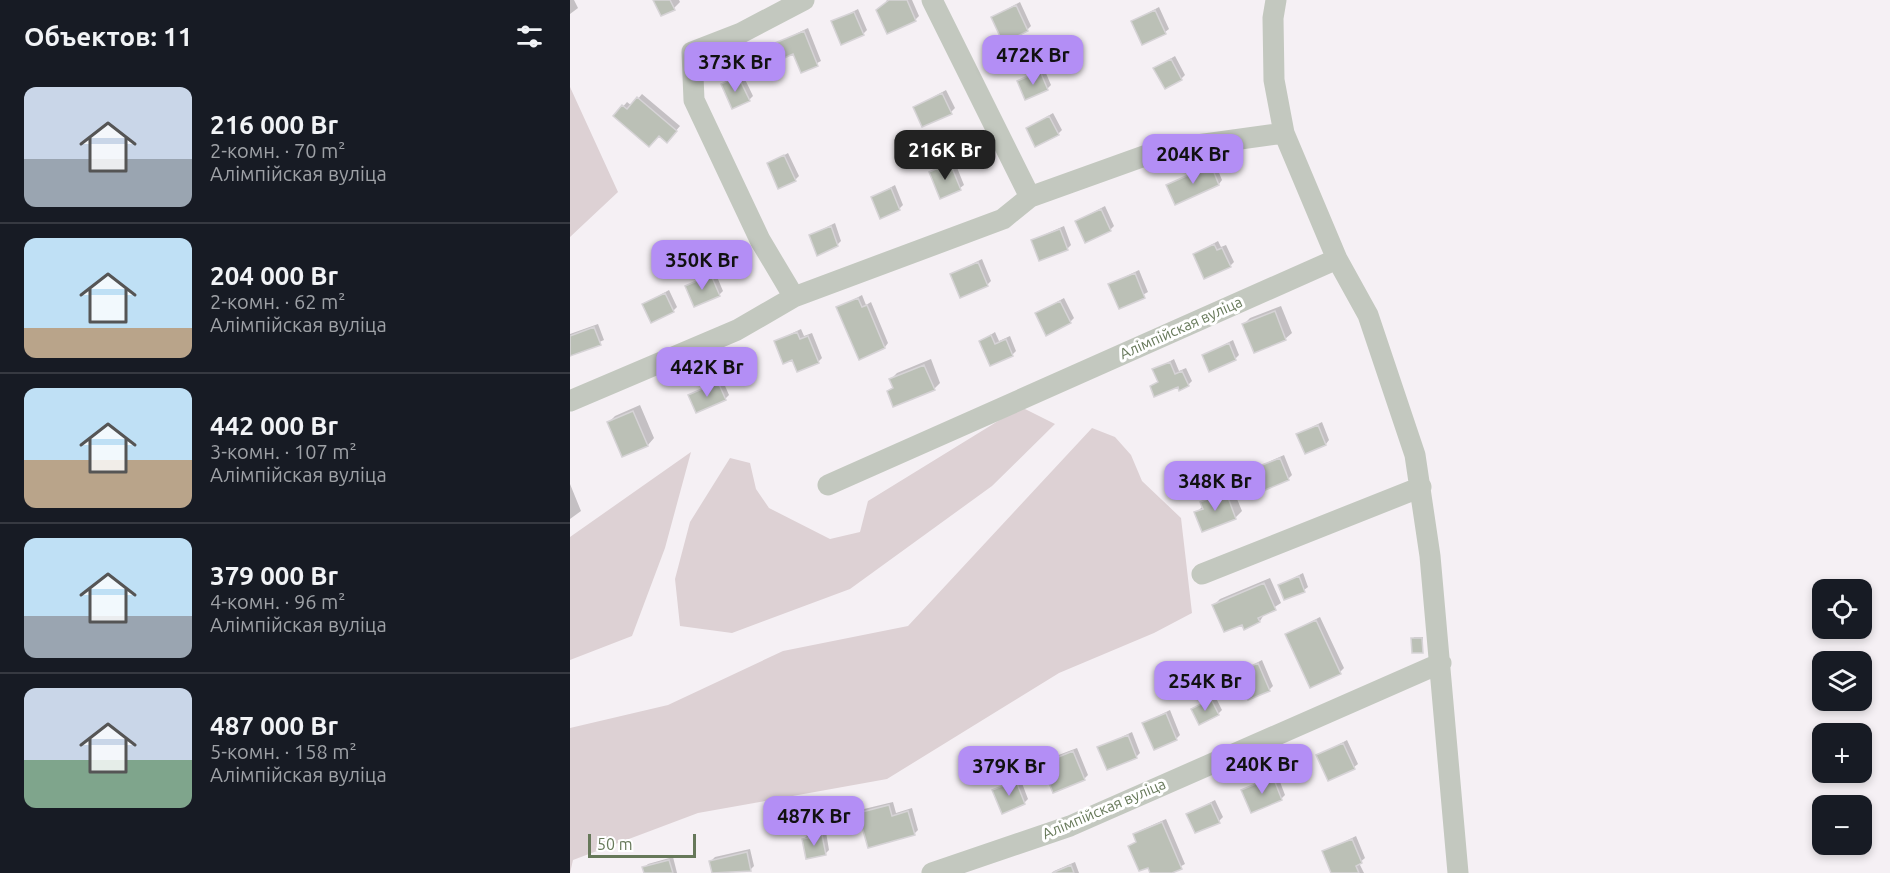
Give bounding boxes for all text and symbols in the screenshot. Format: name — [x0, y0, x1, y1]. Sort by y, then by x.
icon: filters — [513, 20, 546, 53]
text: Объектов: 11 — [24, 22, 192, 51]
pin: 472K Br — [978, 35, 1088, 86]
pin: 373K Br — [680, 42, 790, 93]
text: 472K Br — [996, 43, 1070, 66]
text: 373K Br — [698, 50, 772, 73]
text: 216 000 Br — [210, 110, 338, 139]
icon: home — [72, 111, 144, 183]
pin: 216K Br — [890, 130, 1000, 181]
pin: 204K Br — [1138, 134, 1248, 185]
text: 216K Br — [908, 138, 982, 161]
text: 2-комн. · 70 m² — [210, 139, 345, 162]
text: 204K Br — [1156, 142, 1230, 165]
text: Алімпійская вуліца — [210, 162, 387, 185]
pin: 350K Br — [647, 240, 757, 291]
text: 350K Br — [665, 248, 739, 271]
text: 204 000 Br — [210, 261, 338, 290]
icon: home — [72, 262, 144, 334]
text: 2-комн. · 62 m² — [210, 290, 345, 313]
street label: Алімпійская вуліца — [1117, 293, 1245, 362]
text: Алімпійская вуліца — [210, 313, 387, 336]
pin: 442K Br — [652, 347, 762, 398]
text: 442K Br — [670, 355, 744, 378]
text: 442 000 Br — [210, 411, 338, 440]
icon: home — [72, 412, 144, 484]
text: 3-комн. · 107 m² — [210, 440, 357, 463]
pin: 348K Br — [1160, 461, 1270, 512]
text: Алімпійская вуліца — [210, 463, 387, 486]
text: 348K Br — [1178, 469, 1252, 492]
text: 379 000 Br — [210, 561, 338, 590]
icon: home — [72, 562, 144, 634]
map controls — [1812, 579, 1872, 855]
button: locate — [1812, 579, 1872, 639]
text: 4-комн. · 96 m² — [210, 590, 345, 613]
text: Алімпійская вуліца — [210, 613, 387, 636]
button: layers — [1812, 651, 1872, 711]
pin: 254K Br — [1150, 661, 1260, 712]
text: 254K Br — [1168, 669, 1242, 692]
text: 487 000 Br — [210, 711, 338, 740]
icon: home — [72, 712, 144, 784]
button: + — [1812, 723, 1872, 783]
text: 5-комн. · 158 m² — [210, 740, 357, 763]
pin: 240K Br — [1207, 744, 1317, 795]
pin: 379K Br — [954, 746, 1064, 797]
text: 240K Br — [1225, 752, 1299, 775]
text: 379K Br — [972, 754, 1046, 777]
text: Алімпійская вуліца — [210, 763, 387, 786]
street label: Алімпійская вуліца — [1039, 775, 1168, 842]
button: − — [1812, 795, 1872, 855]
pin: 487K Br — [759, 796, 869, 847]
text: 487K Br — [777, 804, 851, 827]
scale bar — [588, 831, 696, 858]
text: 50 m — [597, 835, 633, 853]

